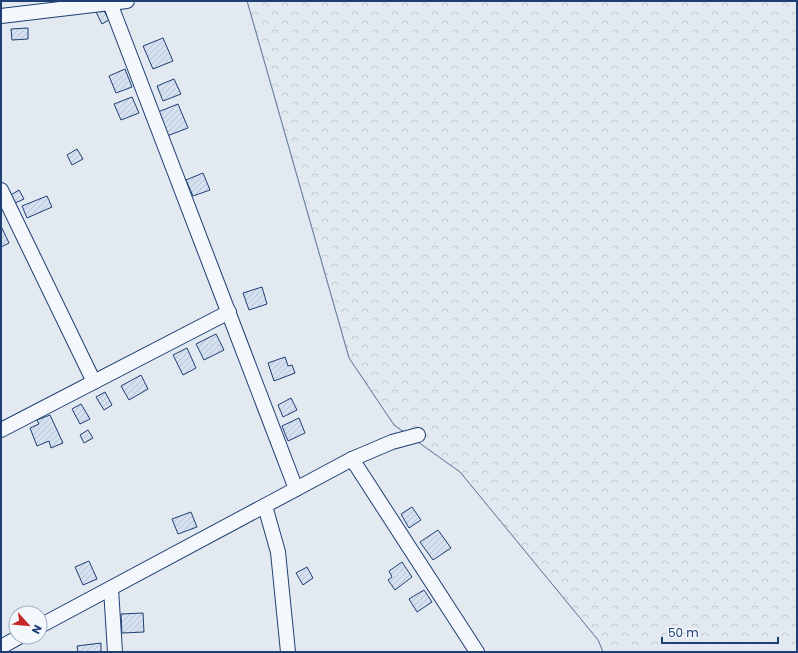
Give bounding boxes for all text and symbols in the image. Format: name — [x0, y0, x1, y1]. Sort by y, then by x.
north arrow — [8, 605, 48, 645]
scale bar — [662, 619, 778, 645]
text: N — [28, 622, 46, 637]
text: 50 m — [668, 624, 699, 641]

